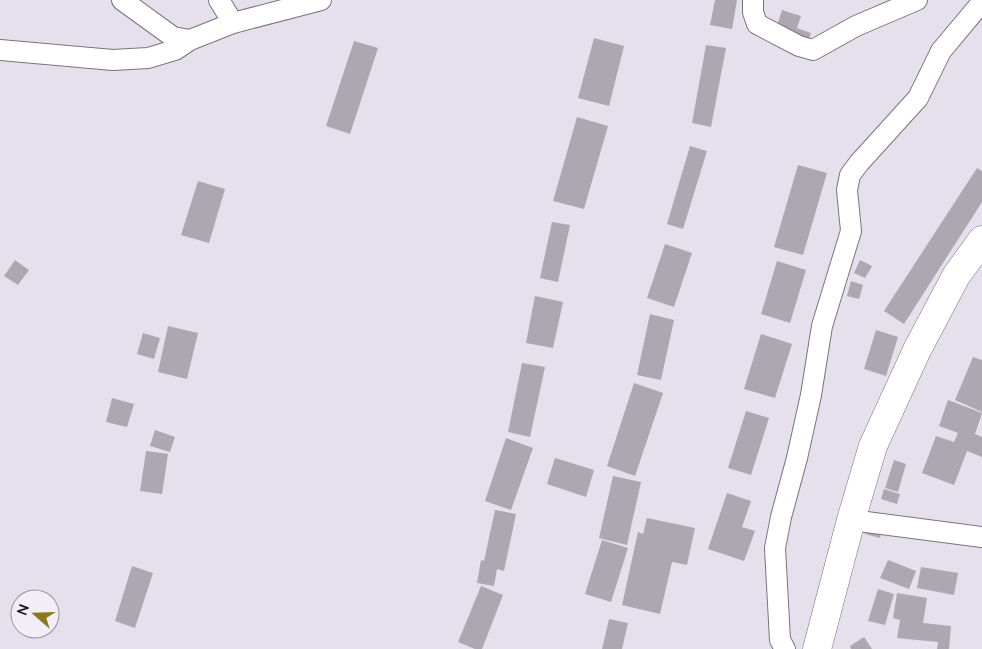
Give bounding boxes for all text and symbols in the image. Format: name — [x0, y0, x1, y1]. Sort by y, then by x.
north arrow — [10, 589, 60, 639]
text: N — [13, 602, 34, 618]

